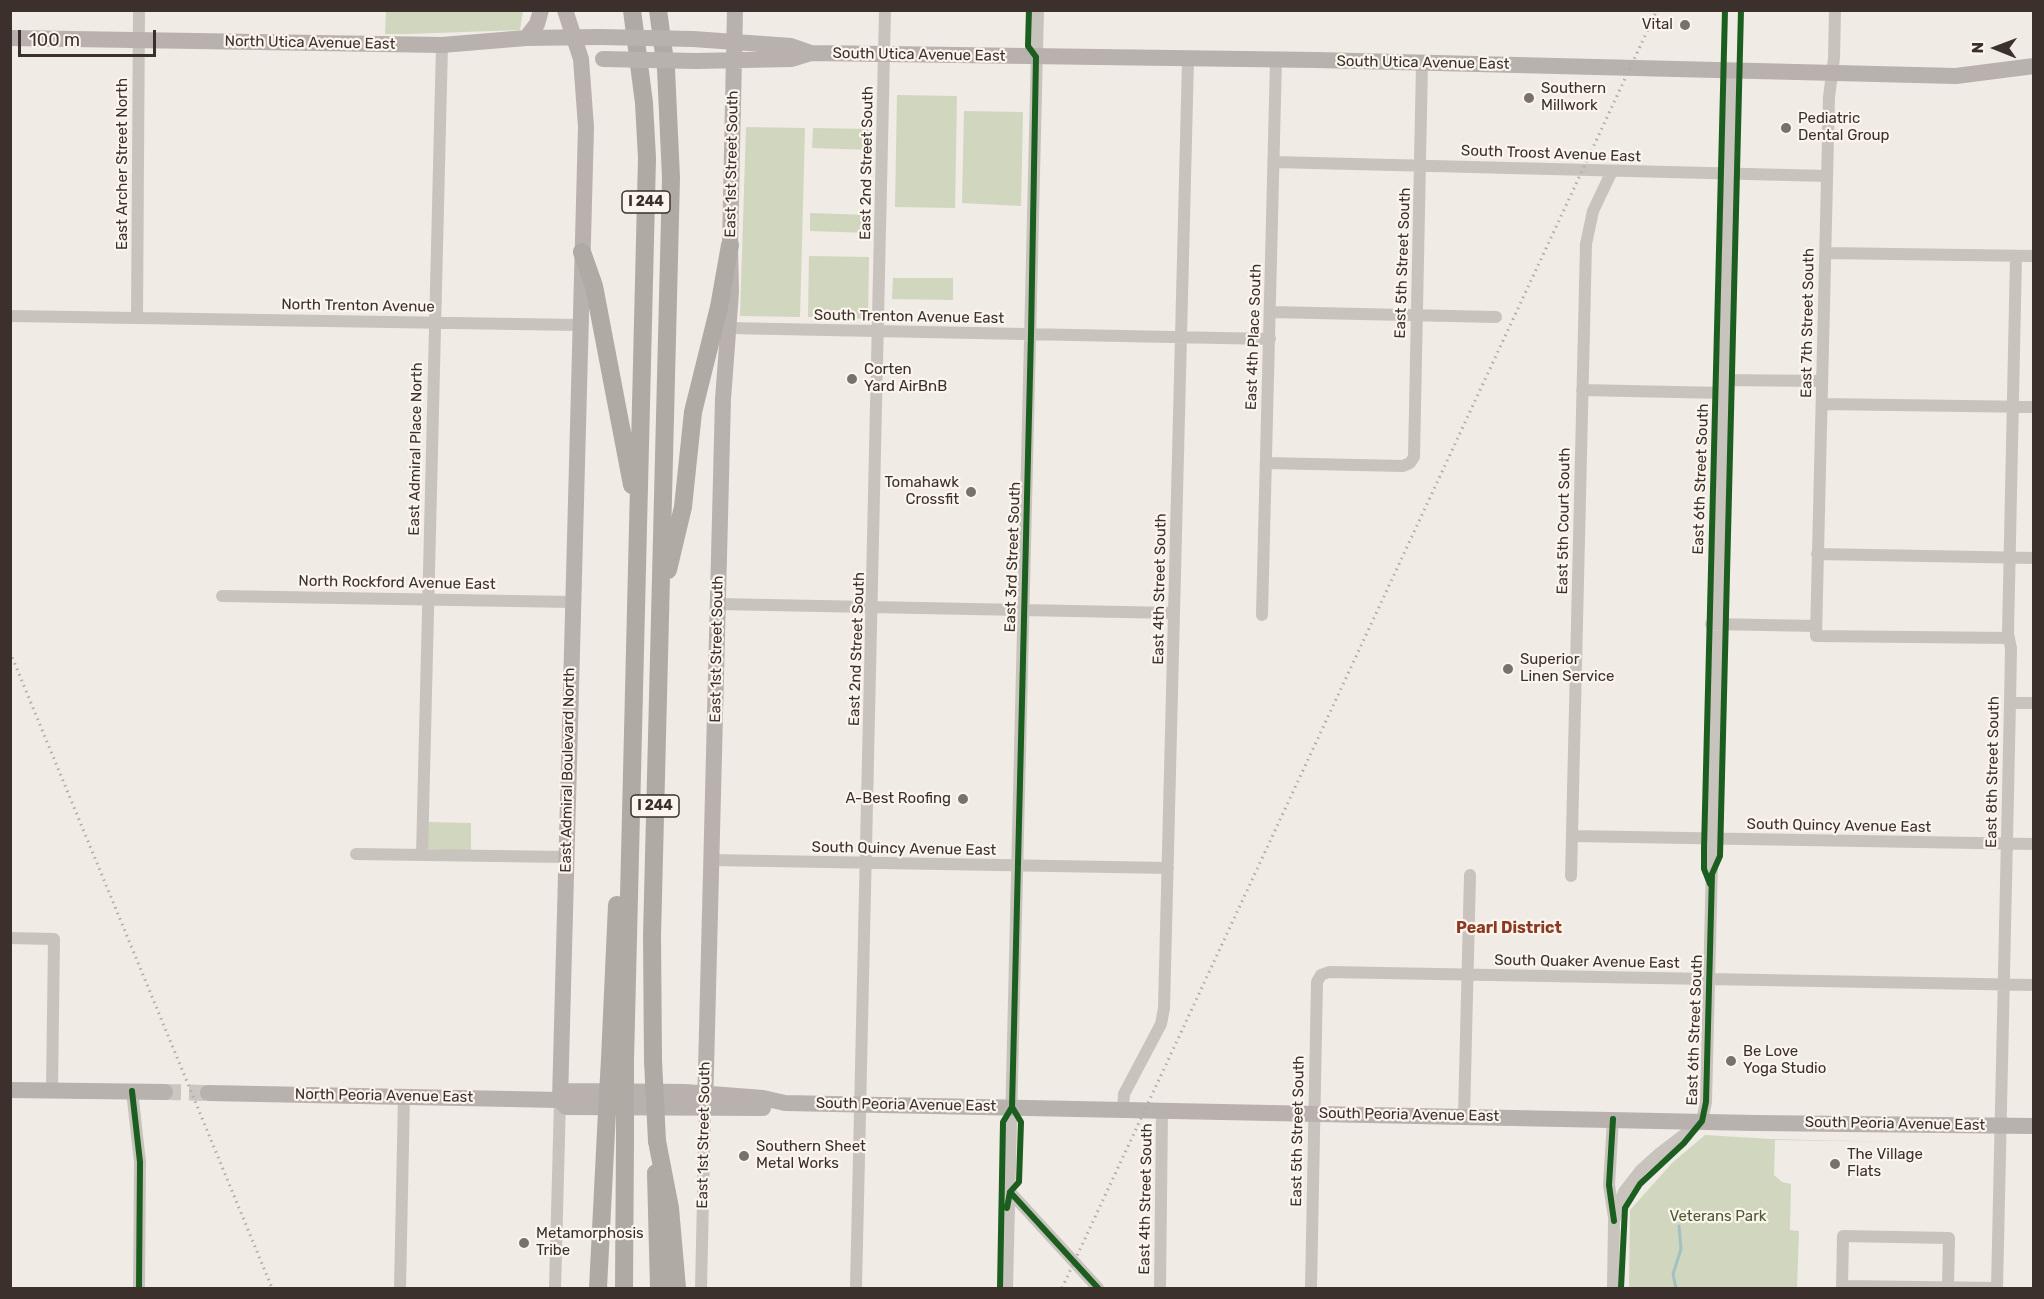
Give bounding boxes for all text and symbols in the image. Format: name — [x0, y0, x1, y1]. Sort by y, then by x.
place label: Vital — [1642, 16, 1673, 34]
scale bar — [21, 18, 159, 56]
marker: Vital — [1678, 18, 1692, 32]
north arrow — [1966, 18, 2026, 78]
text: 100 m — [29, 29, 80, 51]
street label: North Utica Avenue East — [224, 33, 396, 53]
text: N — [1968, 42, 1987, 54]
street label: South Utica Avenue East — [832, 44, 1006, 66]
street label: South Utica Avenue East — [1336, 52, 1510, 74]
street label: East Archer Street North — [114, 78, 132, 250]
place label: Southern Millwork — [1541, 80, 1606, 115]
street label: East 2nd Street South — [857, 86, 877, 240]
street label: East 1st Street South — [722, 90, 742, 238]
marker: Southern Millwork — [1522, 91, 1536, 105]
place label: Pediatric Dental Group — [1798, 110, 1890, 145]
marker: Pediatric Dental Group — [1779, 121, 1793, 135]
street label: South Troost Avenue East — [1461, 142, 1641, 166]
street label: East 5th Street South — [1391, 187, 1415, 339]
road number: I 244 — [622, 191, 670, 213]
street label: East 7th Street South — [1798, 248, 1818, 398]
street label: East 4th Place South — [1242, 264, 1266, 410]
street label: North Trenton Avenue — [281, 296, 435, 316]
street label: South Trenton Avenue East — [814, 306, 1004, 328]
place label: Corten Yard AirBnB — [864, 361, 947, 396]
street label: East Admiral Place North — [405, 362, 427, 536]
marker: Corten Yard AirBnB — [845, 372, 859, 386]
street label: East 6th Street South — [1689, 403, 1713, 555]
street label: East 5th Court South — [1554, 447, 1574, 595]
place label: Tomahawk Crossfit — [884, 474, 959, 509]
street label: East 3rd Street South — [1001, 481, 1025, 633]
marker: Tomahawk Crossfit — [964, 485, 978, 499]
street label: East 4th Street South — [1150, 513, 1170, 665]
street label: North Rockford Avenue East — [298, 572, 496, 594]
street label: East 2nd Street South — [845, 572, 869, 726]
street label: East 1st Street South — [707, 575, 727, 723]
place label: Superior Linen Service — [1520, 651, 1614, 686]
marker: Superior Linen Service — [1501, 662, 1515, 676]
street label: East Admiral Boulevard North — [557, 667, 579, 873]
street label: East 8th Street South — [1983, 696, 2003, 848]
place label: A-Best Roofing — [845, 790, 951, 808]
marker: A-Best Roofing — [956, 792, 970, 806]
road number: I 244 — [631, 795, 679, 817]
street label: South Quincy Avenue East — [1747, 815, 1931, 837]
street label: South Quincy Avenue East — [812, 838, 996, 860]
district label: Pearl District — [1456, 918, 1562, 938]
street label: South Quaker Avenue East — [1494, 951, 1680, 973]
street label: East 6th Street South — [1683, 954, 1707, 1106]
place label: Be Love Yoga Studio — [1743, 1043, 1826, 1078]
marker: Be Love Yoga Studio — [1724, 1054, 1738, 1068]
street label: East 5th Street South — [1288, 1055, 1308, 1207]
street label: East 1st Street South — [694, 1061, 714, 1209]
street label: North Peoria Avenue East — [295, 1085, 473, 1107]
street label: South Peoria Avenue East — [816, 1094, 996, 1116]
street label: South Peoria Avenue East — [1319, 1104, 1499, 1126]
street label: South Peoria Avenue East — [1805, 1113, 1985, 1135]
street label: East 4th Street South — [1136, 1123, 1156, 1275]
place label: Southern Sheet Metal Works — [756, 1138, 866, 1173]
place label: The Village Flats — [1847, 1146, 1923, 1181]
marker: Southern Sheet Metal Works — [737, 1149, 751, 1163]
marker: The Village Flats — [1828, 1157, 1842, 1171]
park label: Veterans Park — [1669, 1208, 1767, 1226]
place label: Metamorphosis Tribe — [536, 1225, 644, 1260]
marker: Metamorphosis Tribe — [517, 1236, 531, 1250]

